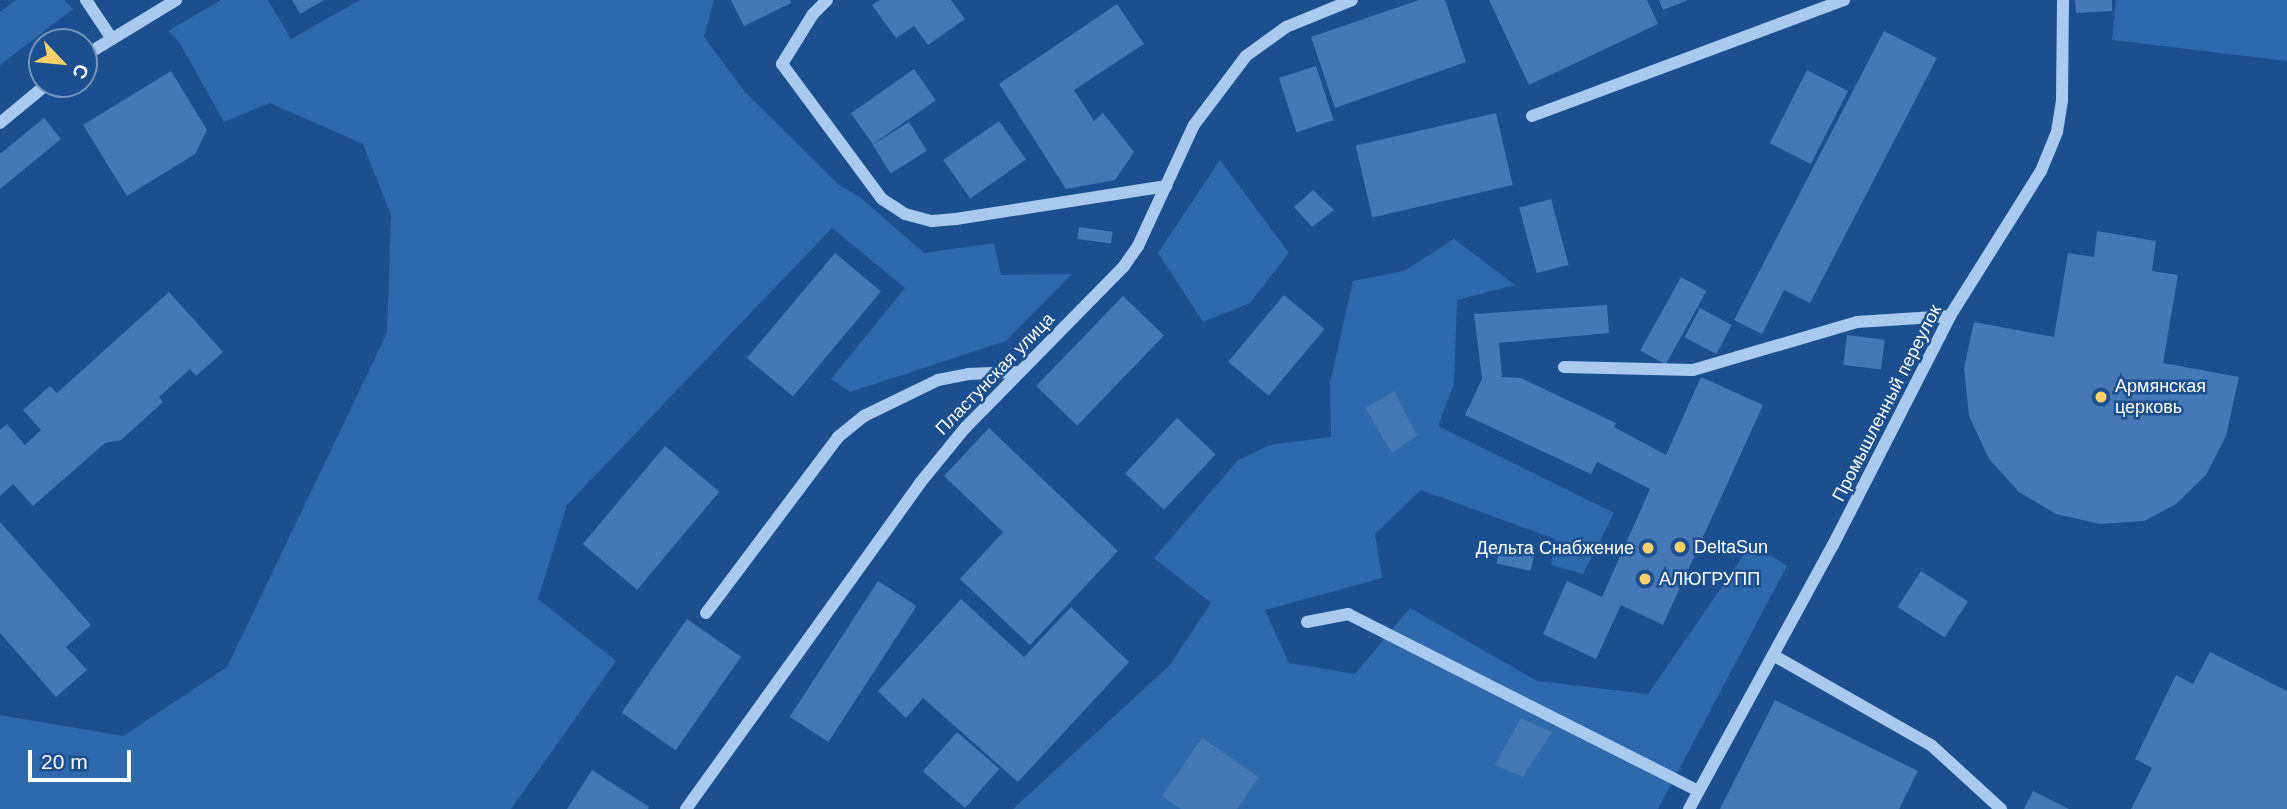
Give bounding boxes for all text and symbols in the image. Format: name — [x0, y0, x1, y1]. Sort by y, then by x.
north arrow — [28, 28, 98, 98]
text: С — [68, 61, 93, 82]
street label: Промышленный переулок — [1828, 301, 1946, 505]
street label: Пластунская улица — [931, 308, 1059, 440]
place label: Армянская церковь — [2115, 376, 2206, 418]
marker: Армянская церковь — [2093, 389, 2109, 405]
place label: DeltaSun — [1694, 536, 1768, 558]
place label: Дельта Снабжение — [1476, 537, 1634, 559]
marker: DeltaSun — [1672, 539, 1688, 555]
marker: Дельта Снабжение — [1640, 540, 1656, 556]
place label: АЛЮГРУПП — [1659, 568, 1760, 590]
marker: АЛЮГРУПП — [1637, 571, 1653, 587]
scale bar — [32, 736, 135, 780]
text: 20 m — [41, 750, 88, 773]

